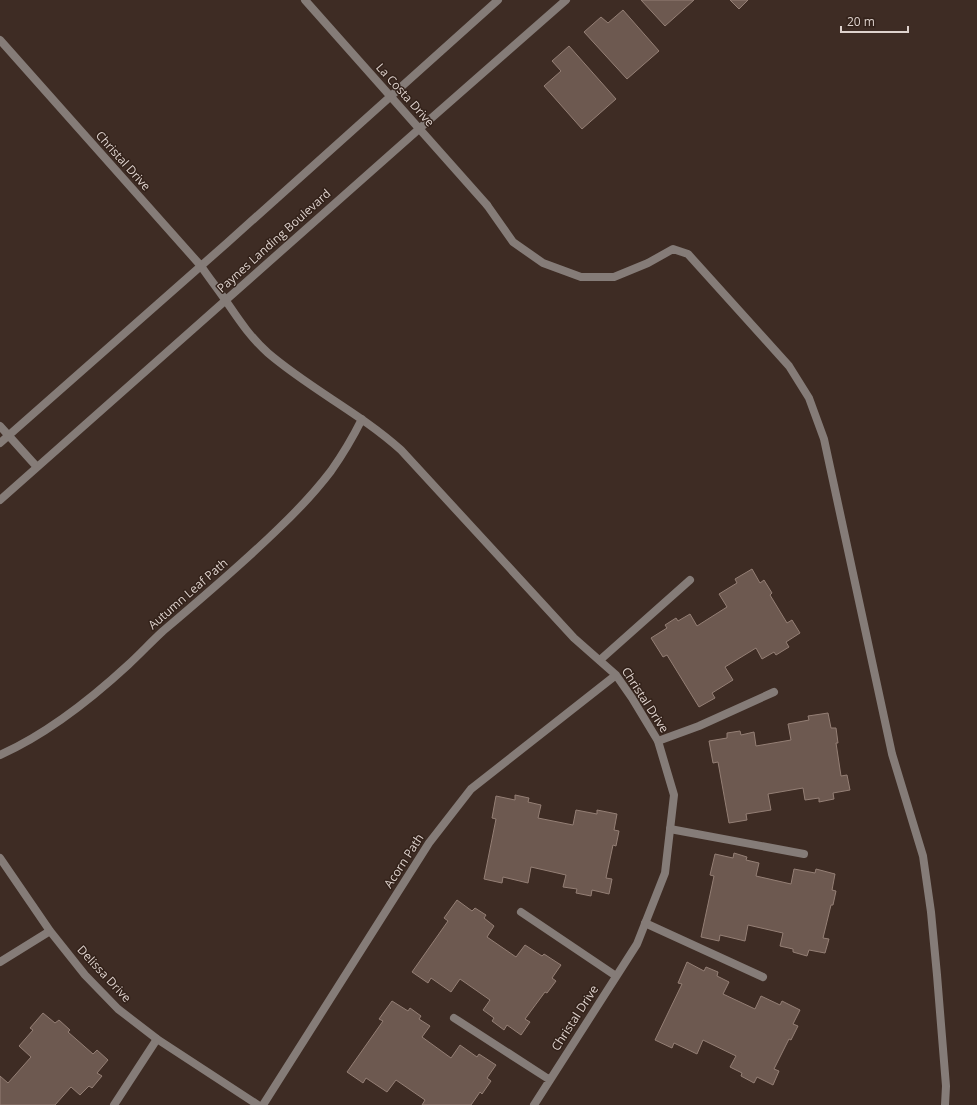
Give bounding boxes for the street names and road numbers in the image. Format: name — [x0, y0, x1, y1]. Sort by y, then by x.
street label: La Costa Drive — [372, 59, 439, 130]
street label: Christal Drive — [92, 127, 155, 194]
street label: Paynes Landing Boulevard — [213, 185, 334, 296]
street label: Autumn Leaf Path — [144, 554, 231, 633]
street label: Christal Drive — [618, 664, 673, 736]
street label: Acorn Path — [380, 830, 427, 891]
street label: Delissa Drive — [74, 941, 135, 1006]
street label: Christal Drive — [547, 981, 602, 1054]

